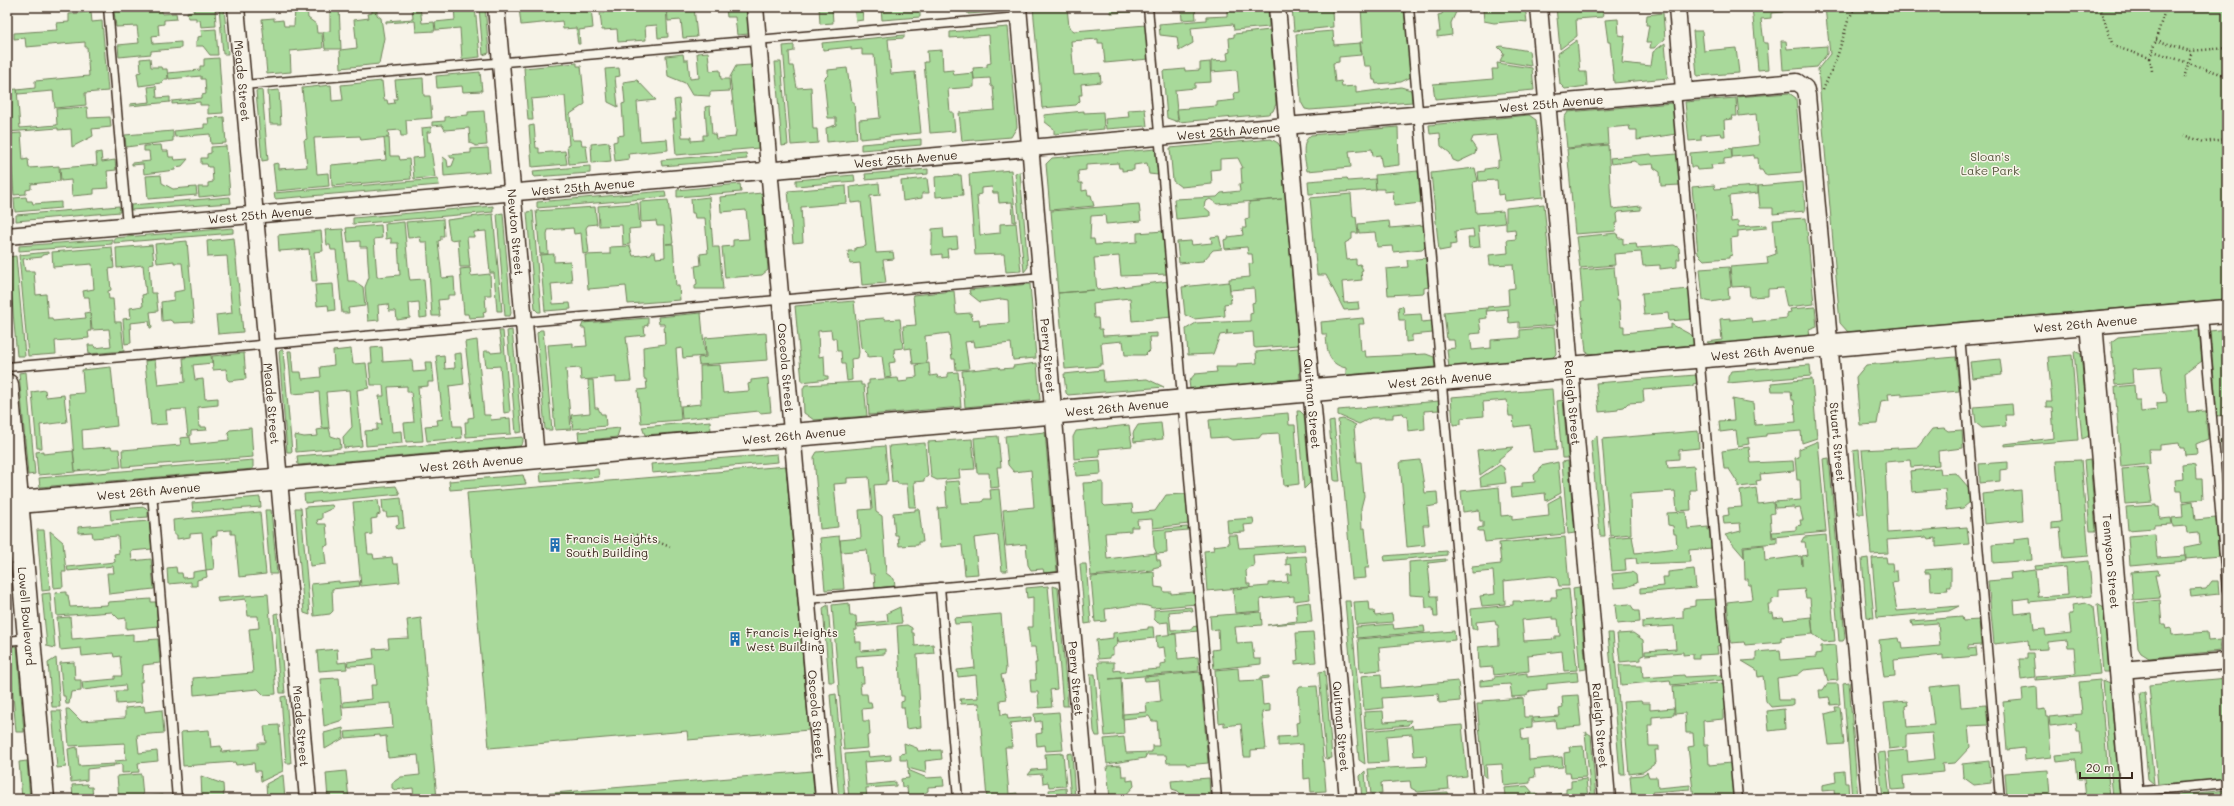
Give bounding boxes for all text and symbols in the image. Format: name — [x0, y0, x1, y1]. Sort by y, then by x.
street label: Meade Street — [231, 39, 254, 122]
street label: West 25th Avenue — [1499, 91, 1604, 116]
street label: West 25th Avenue — [1176, 118, 1281, 143]
street label: West 25th Avenue — [853, 146, 958, 171]
park label: Sloan's Lake Park — [1961, 148, 2019, 178]
street label: West 25th Avenue — [530, 174, 635, 199]
street label: Newton Street — [504, 188, 528, 276]
street label: West 25th Avenue — [208, 202, 313, 227]
street label: West 26th Avenue — [2033, 311, 2138, 336]
street label: Perry Street — [1037, 318, 1060, 394]
street label: Osceola Street — [775, 322, 798, 413]
street label: West 26th Avenue — [1710, 339, 1815, 364]
street label: Quitman Street — [1301, 358, 1325, 449]
street label: Raleigh Street — [1561, 359, 1585, 446]
street label: Meade Street — [260, 362, 284, 445]
street label: West 26th Avenue — [1387, 367, 1492, 392]
street label: West 26th Avenue — [1064, 395, 1170, 419]
street label: Stuart Street — [1827, 401, 1850, 482]
street label: West 26th Avenue — [741, 422, 847, 447]
street label: West 26th Avenue — [419, 450, 524, 475]
street label: West 26th Avenue — [96, 478, 201, 503]
street label: Tennyson Street — [2099, 513, 2124, 609]
place label: Francis Heights South Building — [566, 530, 658, 560]
building icon: Francis Heights South Building — [547, 537, 563, 553]
street label: Lowell Boulevard — [15, 566, 39, 667]
place label: Francis Heights West Building — [746, 624, 838, 654]
building icon: Francis Heights West Building — [727, 631, 743, 647]
street label: Perry Street — [1065, 640, 1088, 717]
street label: Osceola Street — [805, 669, 828, 760]
street label: Quitman Street — [1329, 680, 1353, 772]
street label: Raleigh Street — [1589, 682, 1612, 768]
street label: Meade Street — [290, 685, 313, 767]
scale bar — [2080, 754, 2132, 780]
text: 20 m — [2086, 759, 2114, 775]

